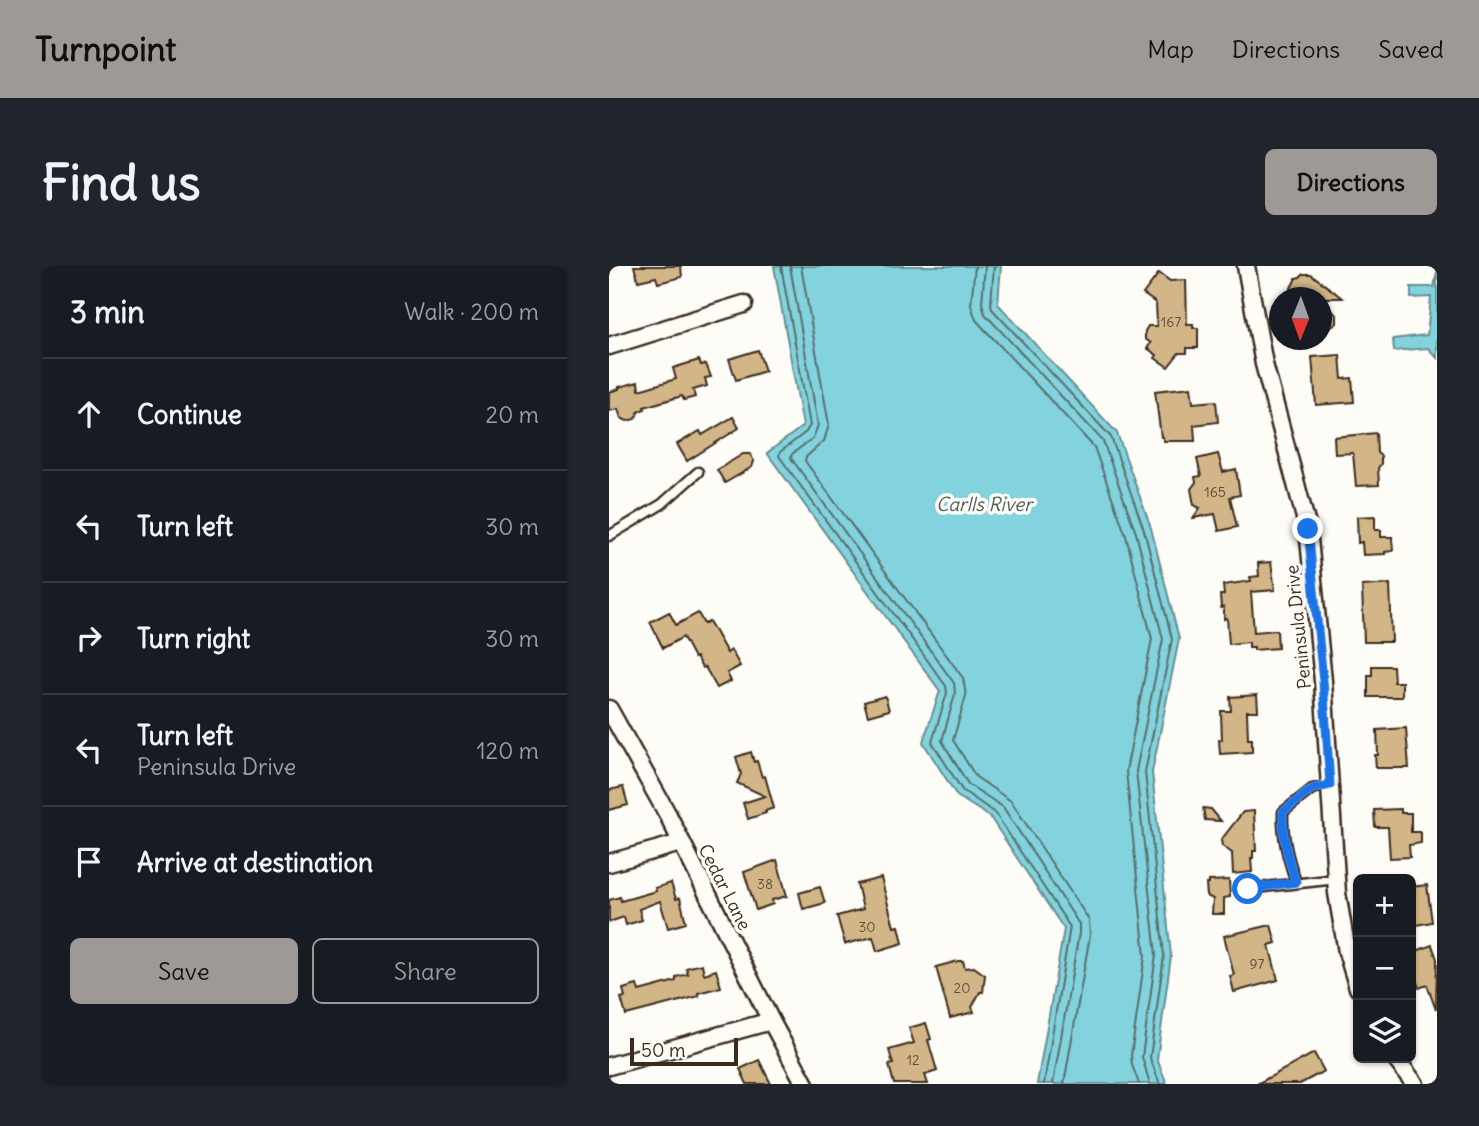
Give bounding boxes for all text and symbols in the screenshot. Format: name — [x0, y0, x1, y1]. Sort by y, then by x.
text: Turnpoint — [35, 28, 176, 70]
text: Map — [1147, 34, 1194, 64]
text: Directions — [1232, 34, 1340, 64]
text: Saved — [1378, 34, 1444, 64]
button: Directions — [1265, 149, 1437, 215]
text: Find us — [42, 152, 200, 213]
north arrow — [1269, 287, 1332, 350]
text: 3 min — [70, 293, 145, 331]
text: Walk · 200 m — [404, 297, 539, 326]
house number: 167 — [1161, 313, 1181, 331]
icon: ahead — [70, 395, 108, 433]
text: Continue — [137, 398, 242, 431]
text: 20 m — [486, 400, 539, 429]
house number: 165 — [1204, 483, 1226, 501]
water label: Carlls River — [936, 492, 1034, 516]
icon: left — [70, 507, 108, 545]
text: Turn left — [137, 510, 233, 543]
text: 30 m — [485, 512, 539, 541]
route end — [1292, 513, 1323, 544]
street label: Peninsula Drive — [1280, 564, 1316, 690]
icon: right — [70, 619, 108, 657]
text: Turn right — [137, 622, 250, 655]
text: 30 m — [485, 624, 539, 653]
text: Turn left — [137, 719, 233, 752]
icon: left — [70, 731, 108, 769]
text: 120 m — [476, 736, 539, 765]
text: Peninsula Drive — [137, 752, 296, 781]
street label: Cedar Lane — [693, 840, 757, 934]
icon: arrive — [70, 843, 108, 881]
text: Arrive at destination — [137, 846, 373, 879]
route start — [1232, 873, 1263, 904]
map controls — [1353, 874, 1416, 1063]
button: + — [1353, 874, 1416, 937]
house number: 38 — [757, 875, 773, 893]
house number: 30 — [858, 918, 876, 936]
button: − — [1353, 937, 1416, 1000]
button: Save — [70, 938, 298, 1004]
button: Share — [312, 938, 539, 1004]
house number: 97 — [1250, 955, 1265, 973]
house number: 20 — [954, 979, 970, 997]
button: layers — [1353, 1000, 1416, 1063]
scale bar — [630, 1035, 739, 1067]
text: 50 m — [641, 1038, 686, 1062]
house number: 12 — [906, 1051, 920, 1069]

